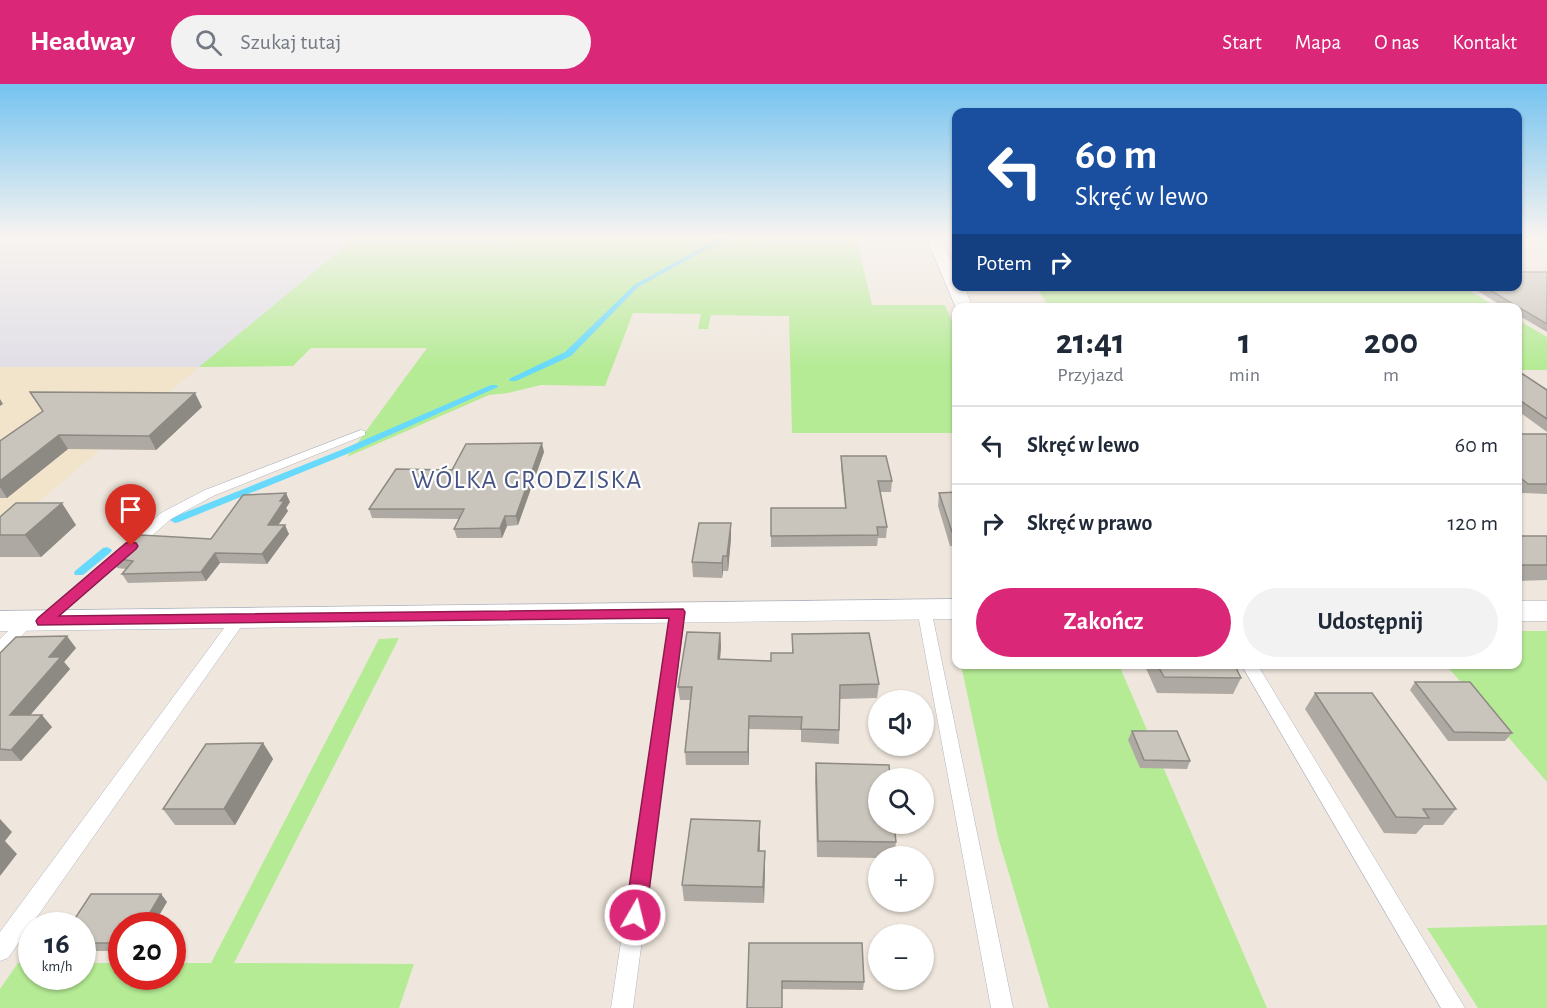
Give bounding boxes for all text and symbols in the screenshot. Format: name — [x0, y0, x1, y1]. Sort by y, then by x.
search box — [171, 15, 591, 69]
icon: search — [192, 26, 225, 59]
text: Headway — [30, 28, 135, 56]
text: Szukaj tutaj — [240, 31, 341, 53]
text: Start — [1222, 32, 1262, 53]
text: Mapa — [1295, 32, 1341, 53]
text: O nas — [1374, 32, 1419, 53]
text: Kontakt — [1452, 32, 1517, 53]
icon: left — [976, 132, 1054, 210]
text: 60 m — [1075, 134, 1157, 176]
text: Skręć w lewo — [1075, 183, 1209, 210]
icon: right — [1044, 246, 1077, 279]
text: Potem — [976, 252, 1032, 274]
text: 21:41 — [1056, 324, 1125, 360]
text: 1 — [1238, 324, 1251, 360]
text: 200 — [1364, 324, 1418, 360]
text: Przyjazd — [1057, 365, 1124, 385]
text: min — [1229, 365, 1260, 385]
text: m — [1383, 365, 1399, 385]
icon: left — [976, 429, 1009, 462]
text: Skręć w lewo — [1027, 434, 1139, 456]
text: 60 m — [1455, 434, 1498, 456]
district label: WÓLKA GRODZISKA — [411, 465, 643, 493]
pin — [105, 484, 156, 546]
icon: arrive — [114, 493, 147, 526]
icon: right — [976, 507, 1009, 540]
text: Skręć w prawo — [1027, 512, 1152, 534]
text: 120 m — [1448, 512, 1498, 534]
button: Zakończ — [976, 588, 1231, 657]
button: Udostępnij — [1243, 588, 1498, 657]
map controls — [868, 690, 934, 990]
button: sound — [868, 690, 934, 756]
button: search — [868, 768, 934, 834]
button: + — [868, 846, 934, 912]
position arrow — [603, 883, 667, 947]
speed limit sign: 20 — [108, 912, 186, 990]
button: − — [868, 924, 934, 990]
text: 16 — [44, 929, 70, 959]
text: km/h — [42, 959, 72, 974]

